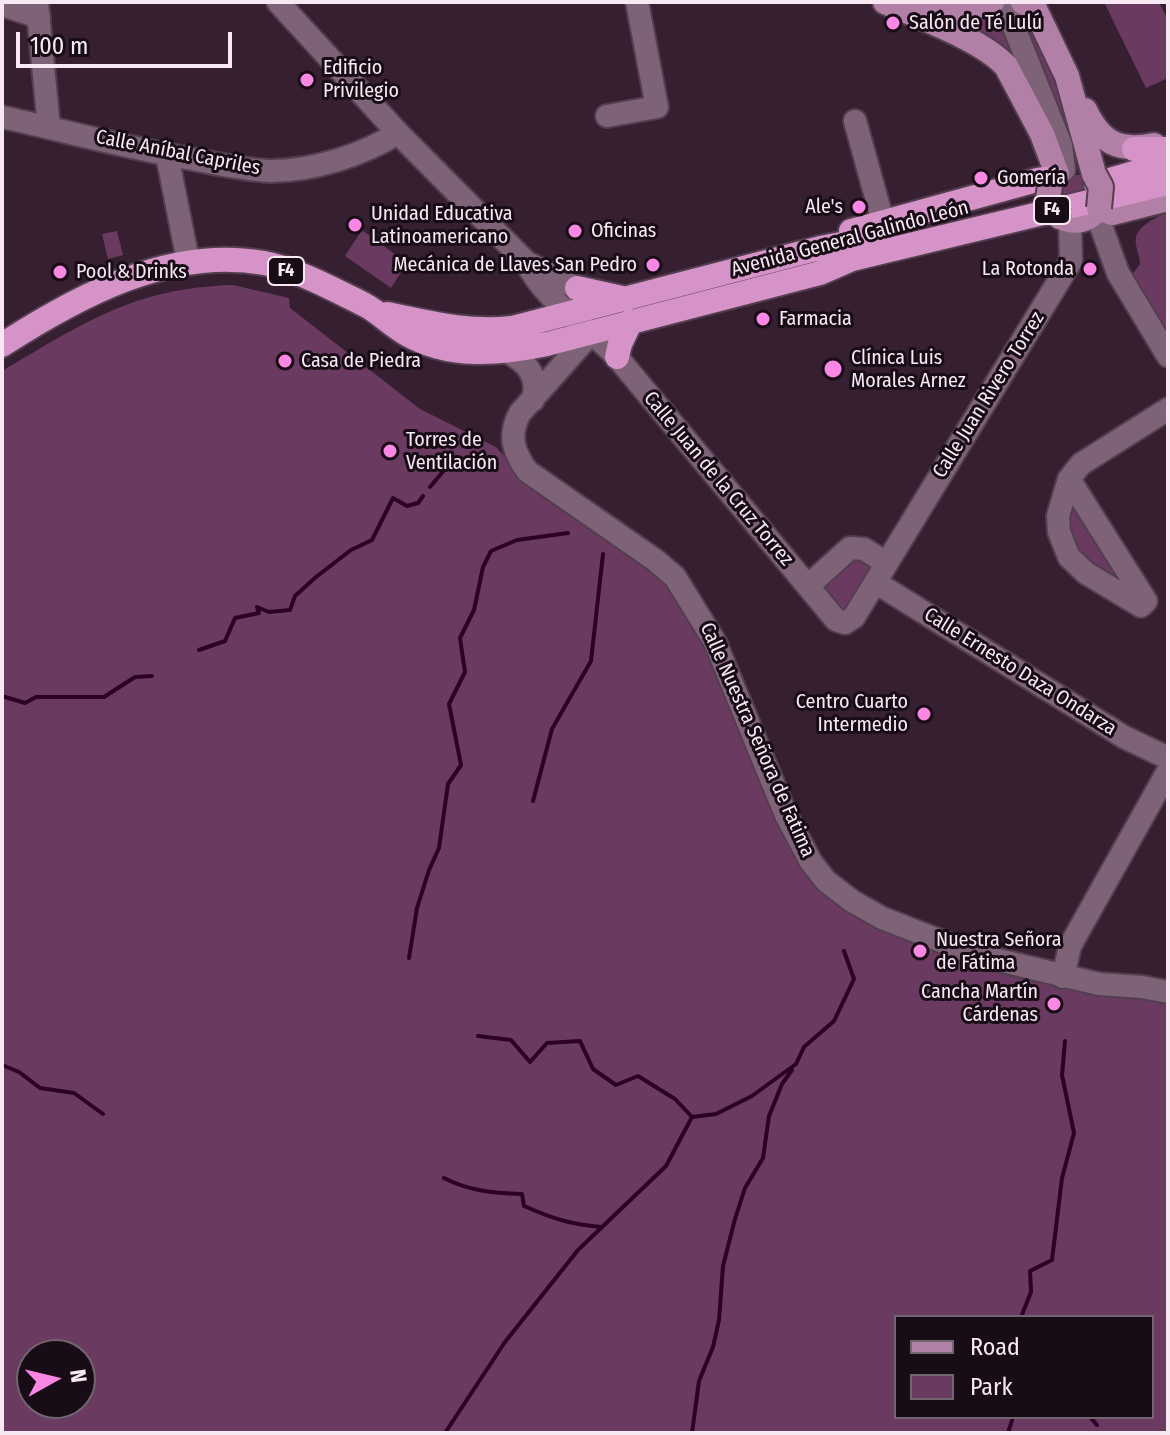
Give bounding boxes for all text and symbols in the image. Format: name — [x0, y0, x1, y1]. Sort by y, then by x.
place label: Salón de Té Lulú — [909, 11, 1042, 35]
marker: Salón de Té Lulú — [884, 14, 902, 32]
scale bar — [20, 16, 236, 66]
text: 100 m — [30, 32, 88, 60]
place label: Edificio Privilegio — [323, 56, 399, 103]
marker: Edificio Privilegio — [298, 71, 316, 89]
street label: Calle Aníbal Capriles — [94, 125, 262, 181]
place label: Gomería — [997, 166, 1066, 190]
marker: Gomería — [972, 169, 990, 187]
place label: Ale's — [805, 195, 843, 219]
street label: Avenida General Galindo León — [729, 196, 971, 282]
road number: F4 — [1034, 196, 1070, 224]
marker: Ale's — [850, 198, 868, 216]
place label: Unidad Educativa Latinoamericano — [371, 202, 513, 249]
marker: Unidad Educativa Latinoamericano — [346, 216, 364, 234]
place label: Oficinas — [591, 219, 656, 243]
marker: Oficinas — [566, 222, 584, 240]
place label: Mecánica de Llaves San Pedro — [393, 253, 637, 277]
marker: Mecánica de Llaves San Pedro — [644, 256, 662, 274]
road number: F4 — [268, 257, 304, 285]
place label: La Rotonda — [982, 257, 1074, 281]
place label: Pool & Drinks — [76, 260, 187, 284]
marker: La Rotonda — [1081, 260, 1099, 278]
marker: Pool & Drinks — [51, 263, 69, 281]
place label: Farmacia — [779, 307, 852, 331]
street label: Calle Juan Rivero Torrez — [928, 307, 1050, 483]
marker: Farmacia — [754, 310, 772, 328]
place label: Clínica Luis Morales Arnez — [851, 346, 966, 393]
place label: Casa de Piedra — [301, 349, 421, 373]
marker: Casa de Piedra — [276, 352, 294, 370]
marker: Clínica Luis Morales Arnez — [822, 358, 844, 380]
street label: Calle Juan de la Cruz Torrez — [638, 387, 798, 571]
place label: Torres de Ventilación — [406, 428, 497, 475]
marker: Torres de Ventilación — [381, 442, 399, 460]
street label: Calle Ernesto Daza Ondarza — [919, 603, 1121, 741]
street label: Calle Nuestra Señora de Fatima — [694, 619, 820, 861]
place label: Centro Cuarto Intermedio — [796, 690, 908, 737]
marker: Centro Cuarto Intermedio — [915, 705, 933, 723]
place label: Nuestra Señora de Fátima — [936, 928, 1061, 975]
marker: Nuestra Señora de Fátima — [911, 942, 929, 960]
place label: Cancha Martín Cárdenas — [921, 980, 1038, 1027]
marker: Cancha Martín Cárdenas — [1045, 995, 1063, 1013]
legend — [894, 1315, 1154, 1419]
text: Road — [970, 1333, 1020, 1361]
north arrow — [16, 1339, 96, 1419]
text: N — [64, 1367, 93, 1384]
text: Park — [970, 1373, 1013, 1401]

